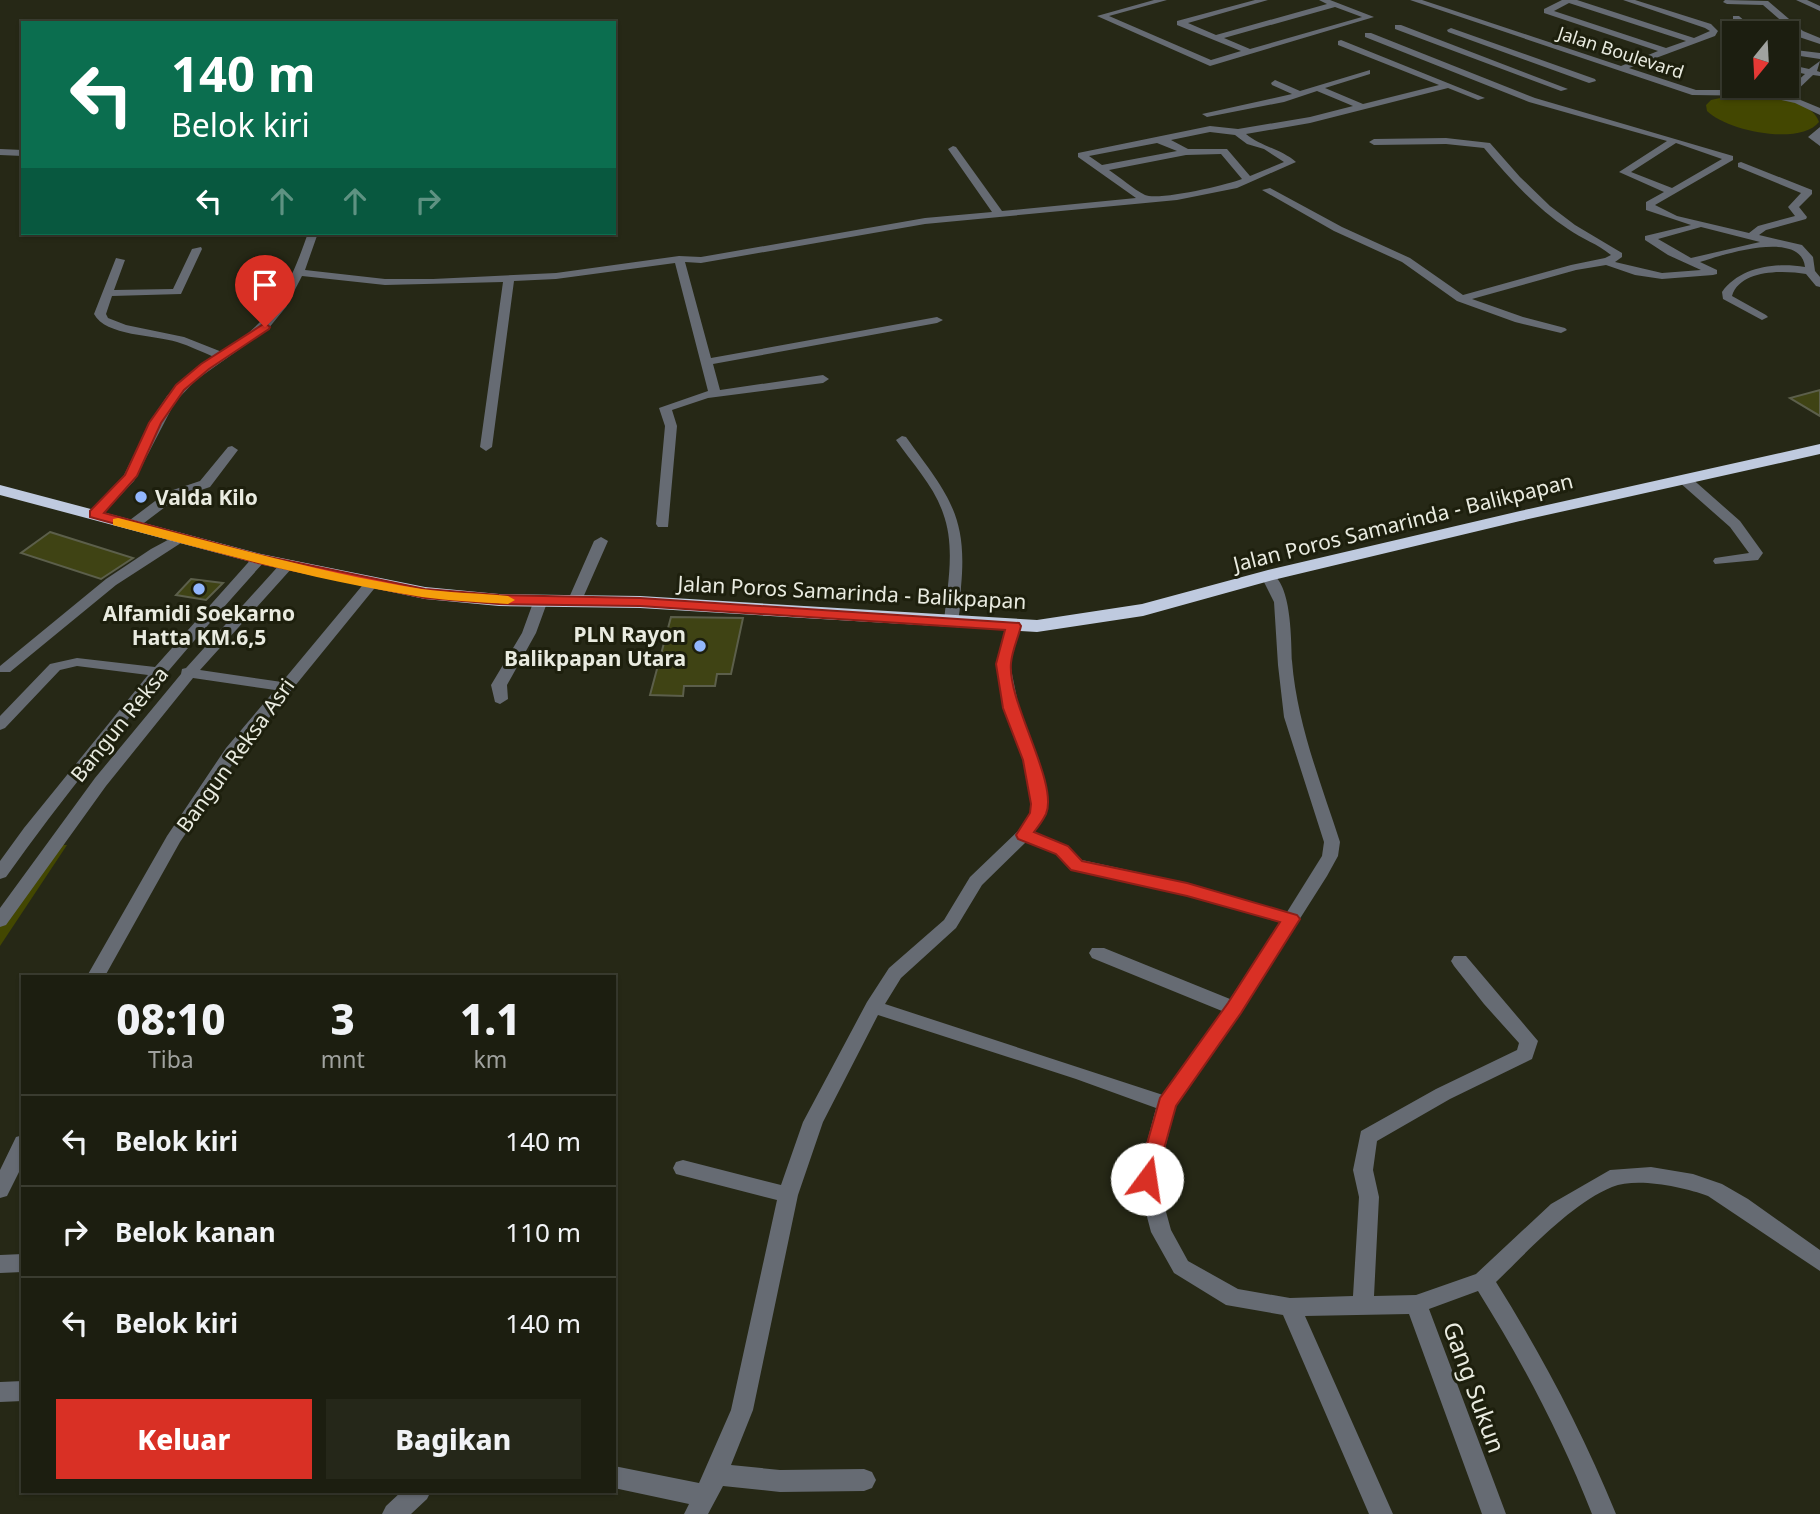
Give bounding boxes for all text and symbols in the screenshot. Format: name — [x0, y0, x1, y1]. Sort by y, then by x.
street label: Jalan Boulevard — [1553, 20, 1687, 84]
north arrow — [1722, 21, 1799, 98]
map controls — [1722, 21, 1799, 98]
text: 140 m — [171, 40, 316, 106]
icon: left — [56, 49, 147, 140]
text: Belok kiri — [171, 103, 310, 146]
icon: left — [190, 182, 228, 220]
icon: ahead — [263, 182, 301, 220]
icon: ahead — [336, 182, 374, 220]
icon: right — [409, 182, 447, 220]
pin — [235, 255, 295, 327]
icon: arrive — [246, 266, 284, 304]
street label: Jalan Poros Samarinda - Balikpapan — [1228, 466, 1576, 578]
place label: Valda Kilo — [155, 483, 258, 511]
marker: Valda Kilo — [133, 489, 149, 505]
street label: Jalan Poros Samarinda - Balikpapan — [675, 569, 1027, 615]
marker: Alfamidi Soekarno Hatta KM.6,5 — [191, 581, 207, 597]
place label: Alfamidi Soekarno Hatta KM.6,5 — [103, 599, 295, 651]
place label: PLN Rayon Balikpapan Utara — [504, 620, 686, 672]
marker: PLN Rayon Balikpapan Utara — [692, 638, 708, 654]
street label: Bangun Reksa — [64, 661, 174, 787]
street label: Bangun Reksa Asri — [170, 672, 300, 838]
text: 08:10 — [116, 990, 225, 1047]
text: 3 — [331, 990, 355, 1047]
text: 1.1 — [460, 990, 521, 1047]
text: Tiba — [148, 1043, 194, 1075]
text: mnt — [321, 1043, 365, 1075]
text: km — [473, 1043, 507, 1075]
icon: left — [56, 1122, 94, 1160]
text: Belok kiri — [115, 1123, 238, 1159]
text: 140 m — [505, 1123, 581, 1159]
position arrow — [1110, 1142, 1184, 1216]
icon: right — [56, 1213, 94, 1251]
text: Belok kanan — [115, 1214, 276, 1250]
text: 110 m — [505, 1214, 581, 1250]
icon: left — [56, 1304, 94, 1342]
text: Belok kiri — [115, 1305, 238, 1341]
text: 140 m — [505, 1305, 581, 1341]
street label: Gang Sukun — [1436, 1317, 1514, 1457]
button: Keluar — [56, 1399, 312, 1479]
button: Bagikan — [326, 1399, 581, 1479]

